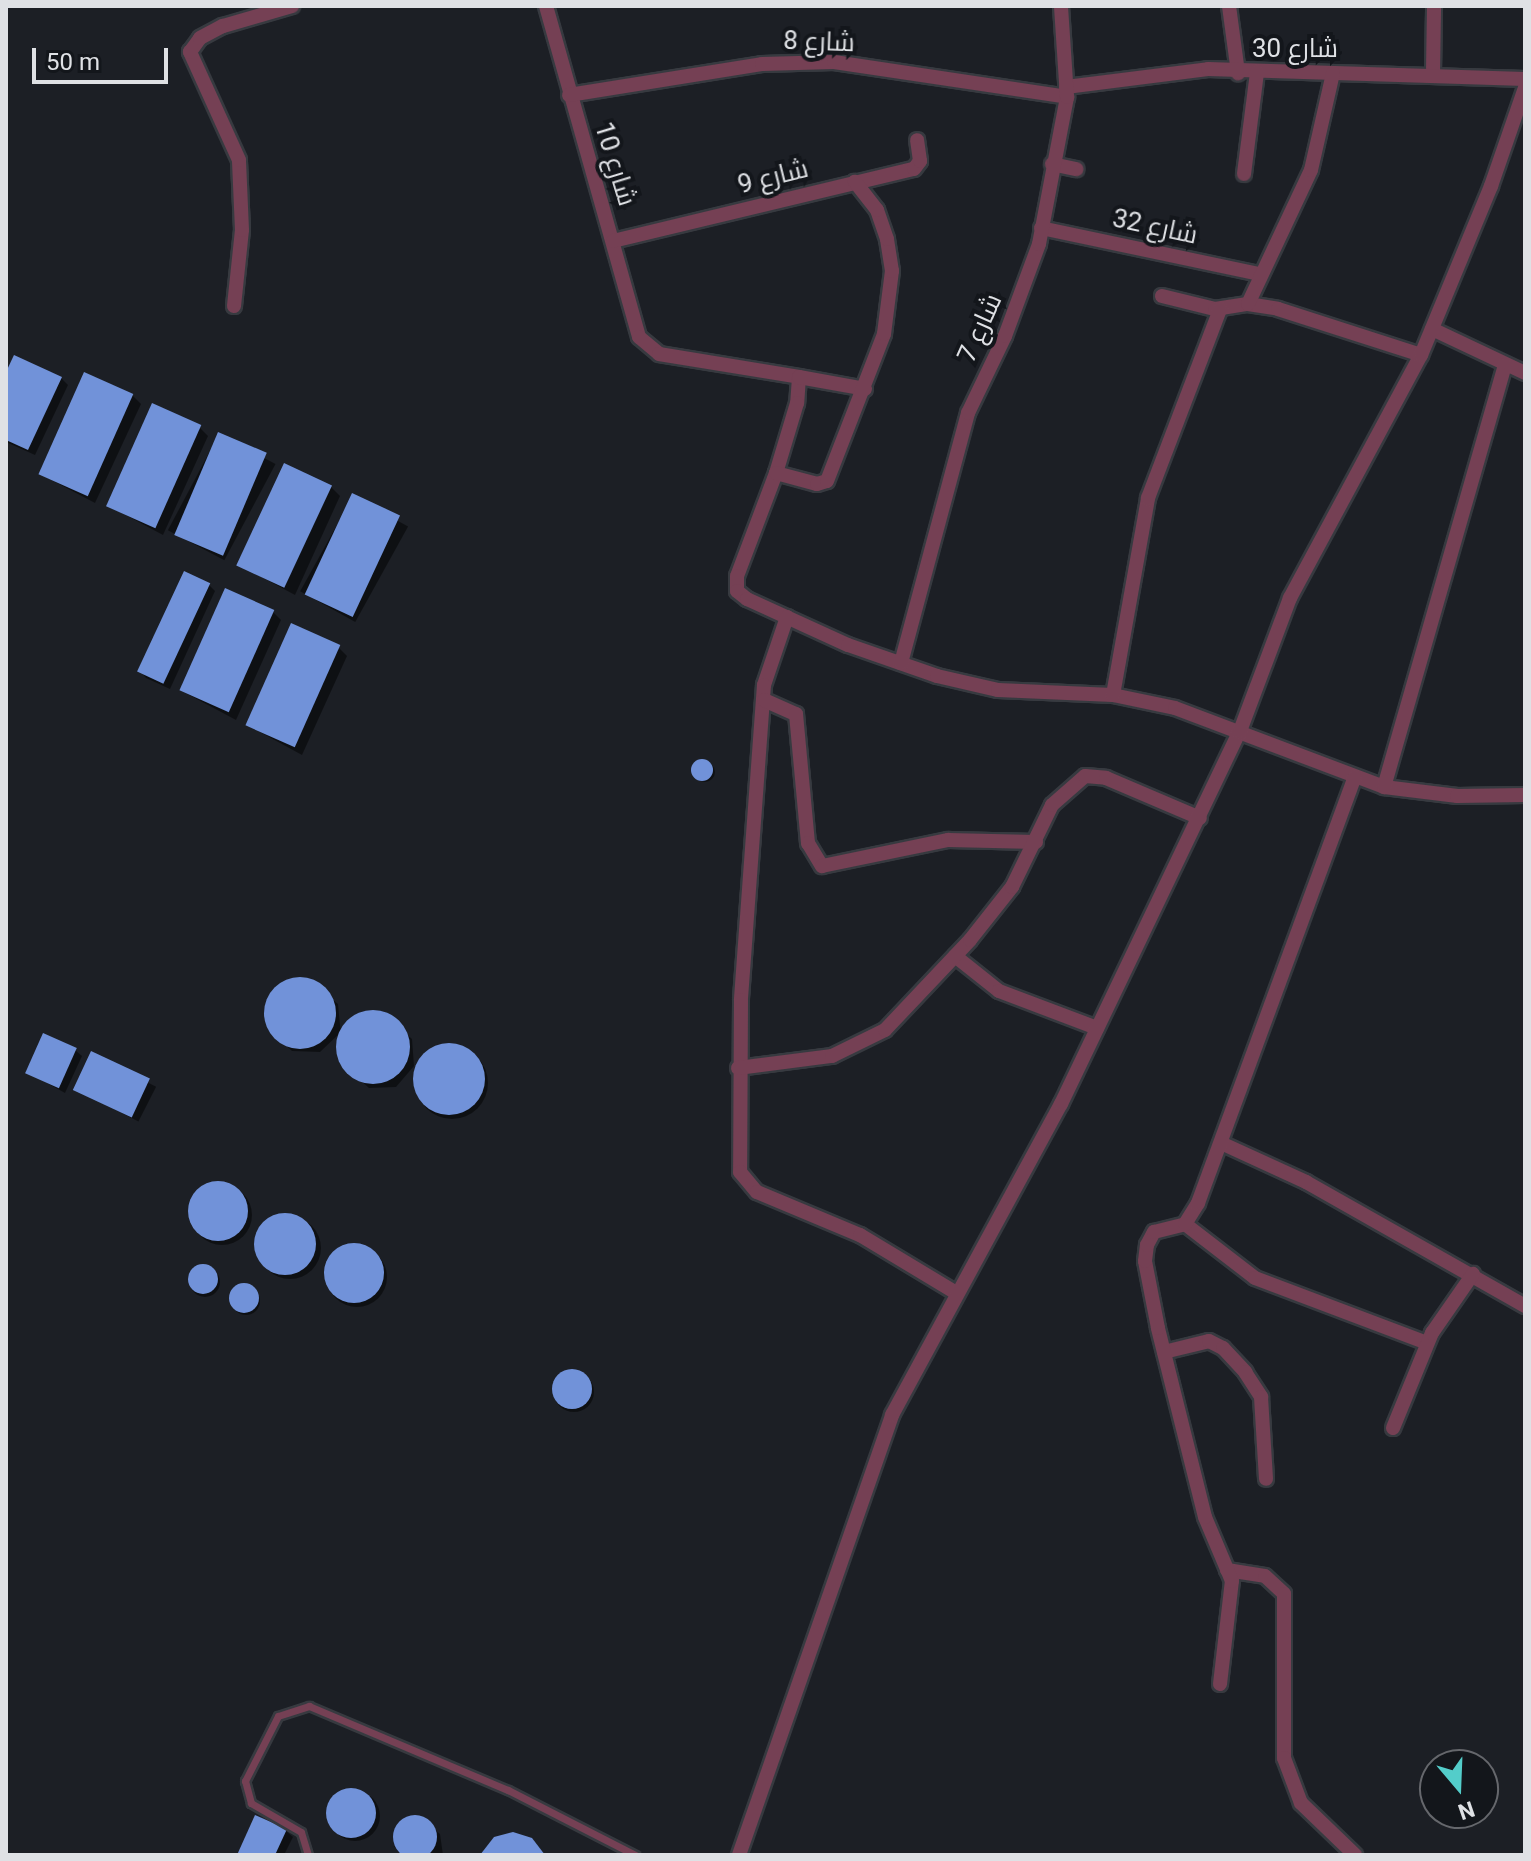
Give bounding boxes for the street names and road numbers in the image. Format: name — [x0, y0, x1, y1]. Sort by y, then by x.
street label: شارع 8 — [783, 25, 855, 59]
street label: شارع 30 — [1252, 33, 1338, 65]
street label: شارع 10 — [588, 118, 642, 210]
street label: شارع 9 — [735, 153, 811, 201]
street label: شارع 32 — [1110, 203, 1200, 251]
street label: شارع 7 — [951, 289, 1009, 367]

